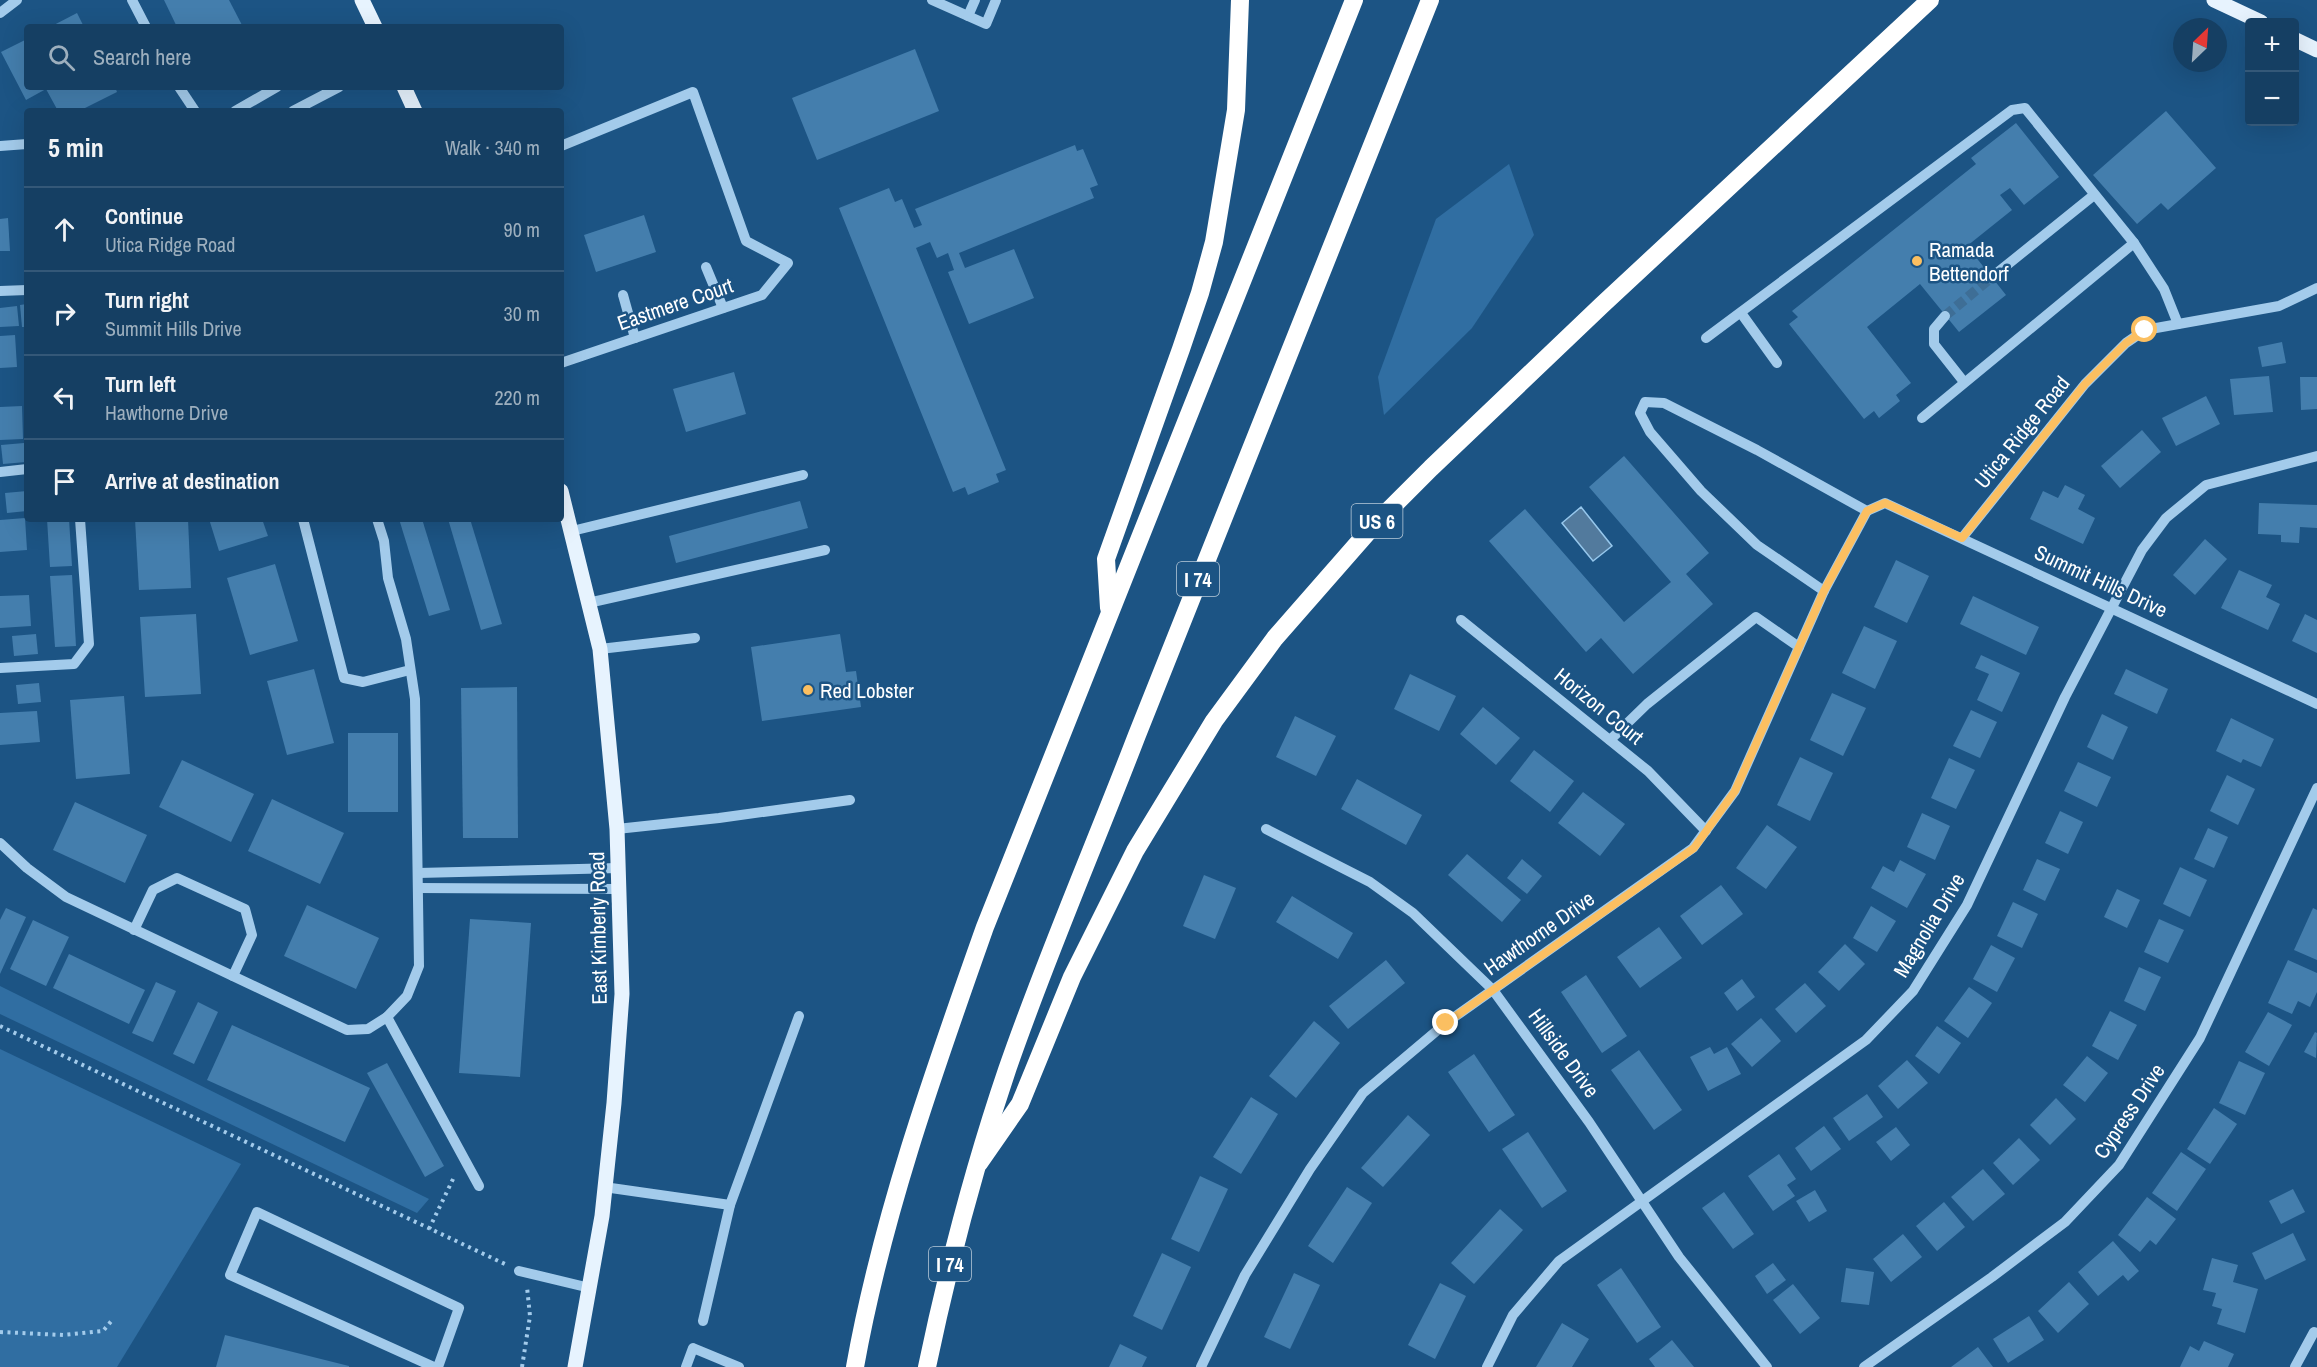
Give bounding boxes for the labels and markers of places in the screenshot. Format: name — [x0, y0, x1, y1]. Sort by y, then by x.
place label: Ramada Bettendorf — [1929, 235, 2009, 288]
marker: Ramada Bettendorf — [1910, 254, 1924, 268]
place label: Red Lobster — [820, 676, 914, 705]
marker: Red Lobster — [801, 683, 815, 697]

